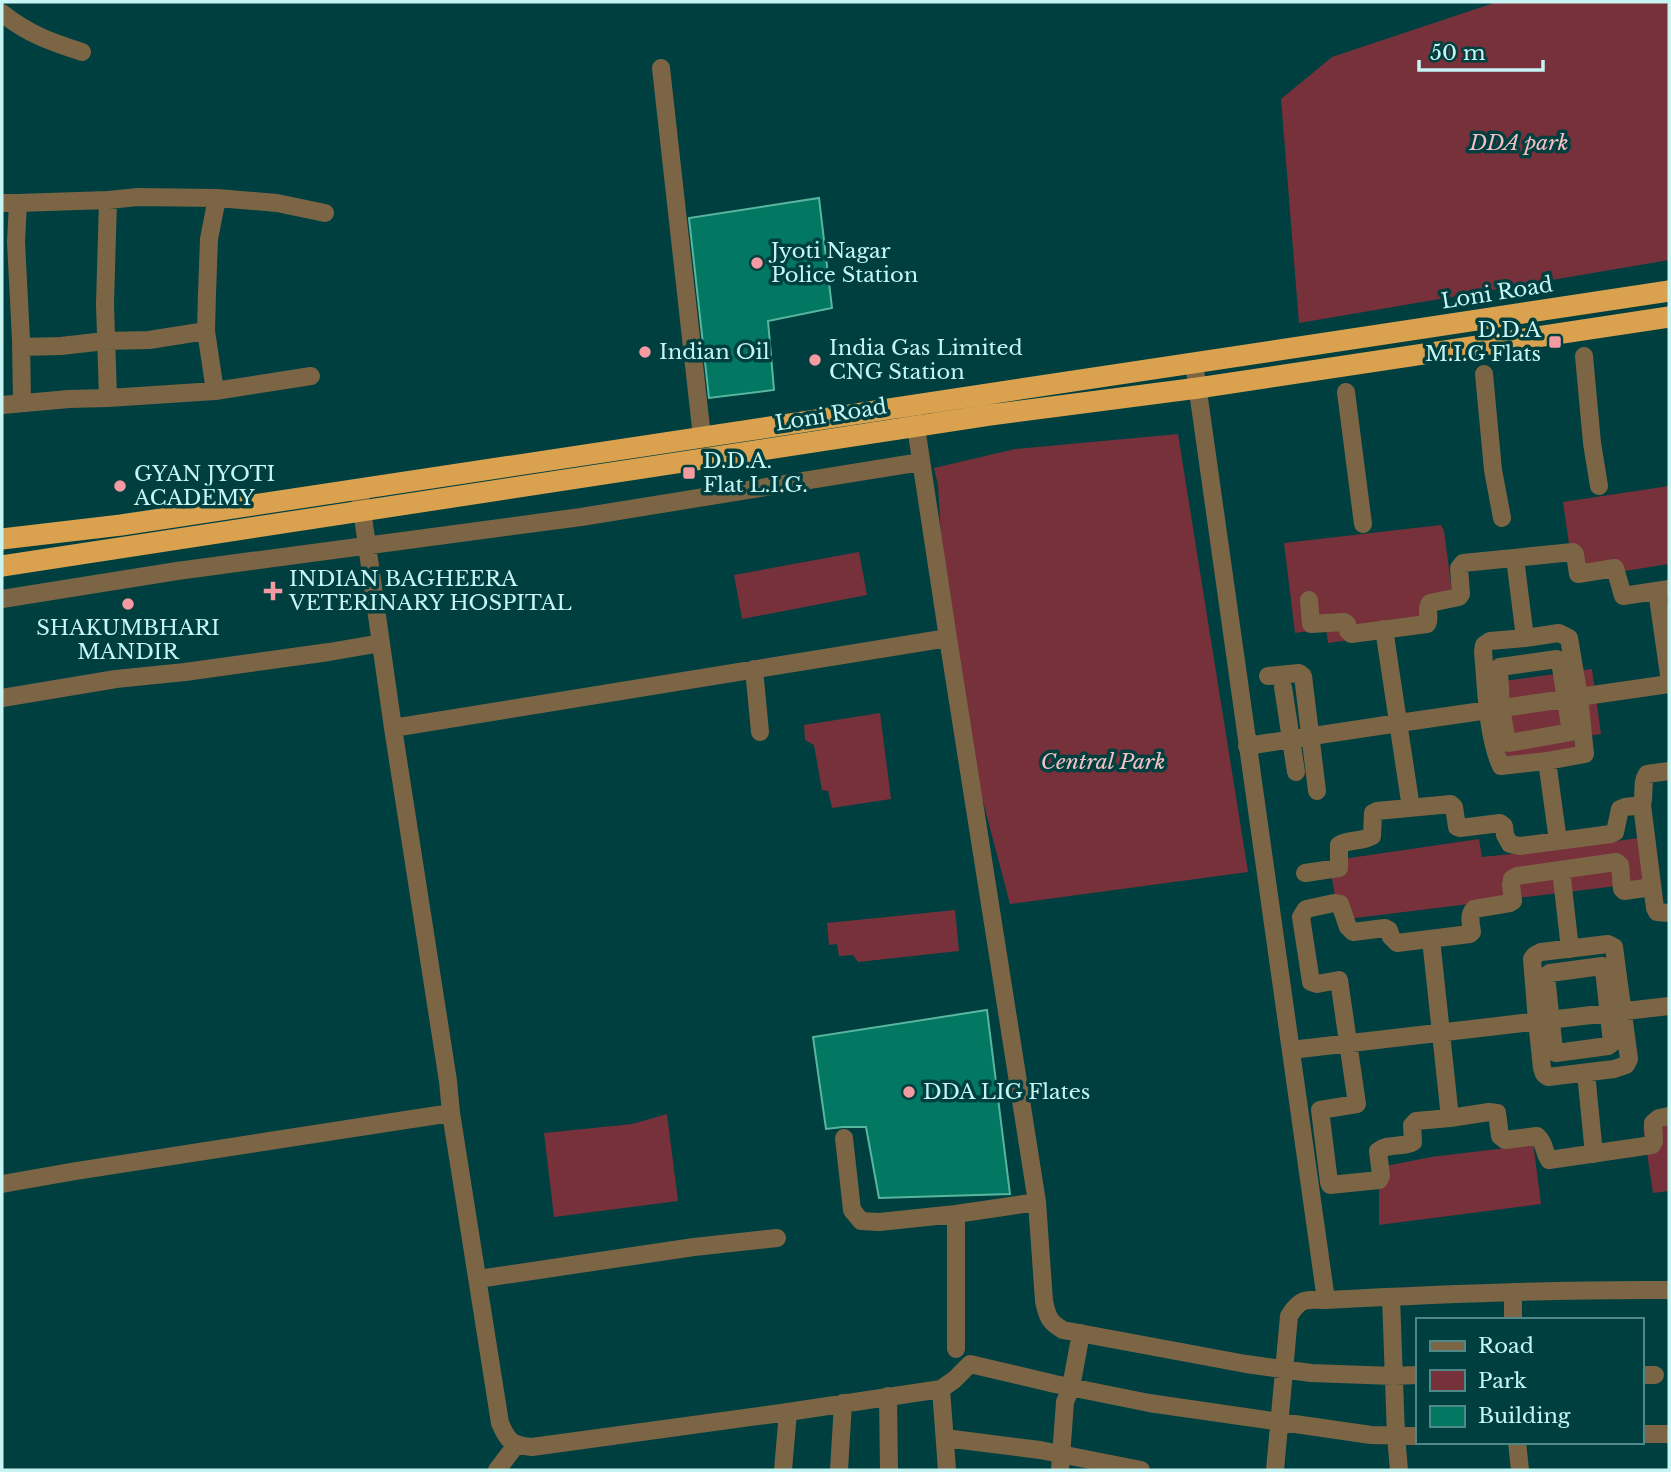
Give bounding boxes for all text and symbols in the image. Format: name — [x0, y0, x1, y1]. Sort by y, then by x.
scale bar — [1419, 28, 1543, 72]
text: 50 m — [1430, 40, 1486, 66]
park label: DDA park — [1468, 130, 1569, 156]
place label: Jyoti Nagar Police Station — [768, 238, 918, 288]
marker: Jyoti Nagar Police Station — [749, 255, 765, 271]
street label: Loni Road — [1439, 271, 1555, 315]
place label: D.D.A M.I.G Flats — [1425, 317, 1542, 367]
marker: D.D.A M.I.G Flats — [1547, 334, 1563, 350]
place label: India Gas Limited CNG Station — [829, 335, 1023, 385]
place label: Indian Oil — [659, 339, 770, 365]
marker: Indian Oil — [637, 344, 653, 360]
marker: India Gas Limited CNG Station — [807, 352, 823, 368]
street label: Loni Road — [773, 393, 889, 437]
place label: D.D.A. Flat L.I.G. — [703, 448, 808, 498]
place label: GYAN JYOTI ACADEMY — [133, 461, 275, 511]
marker: D.D.A. Flat L.I.G. — [681, 465, 697, 481]
marker: GYAN JYOTI ACADEMY — [112, 478, 128, 494]
place label: INDIAN BAGHEERA VETERINARY HOSPITAL — [288, 566, 572, 616]
marker: INDIAN BAGHEERA VETERINARY HOSPITAL — [263, 581, 283, 601]
marker: SHAKUMBHARI MANDIR — [120, 596, 136, 612]
place label: SHAKUMBHARI MANDIR — [36, 615, 220, 665]
park label: Central Park — [1041, 749, 1165, 775]
place label: DDA LIG Flates — [923, 1079, 1090, 1105]
marker: DDA LIG Flates — [901, 1084, 917, 1100]
legend — [1416, 1318, 1643, 1444]
text: Road — [1478, 1333, 1534, 1359]
text: Park — [1478, 1368, 1527, 1394]
text: Building — [1478, 1403, 1571, 1429]

